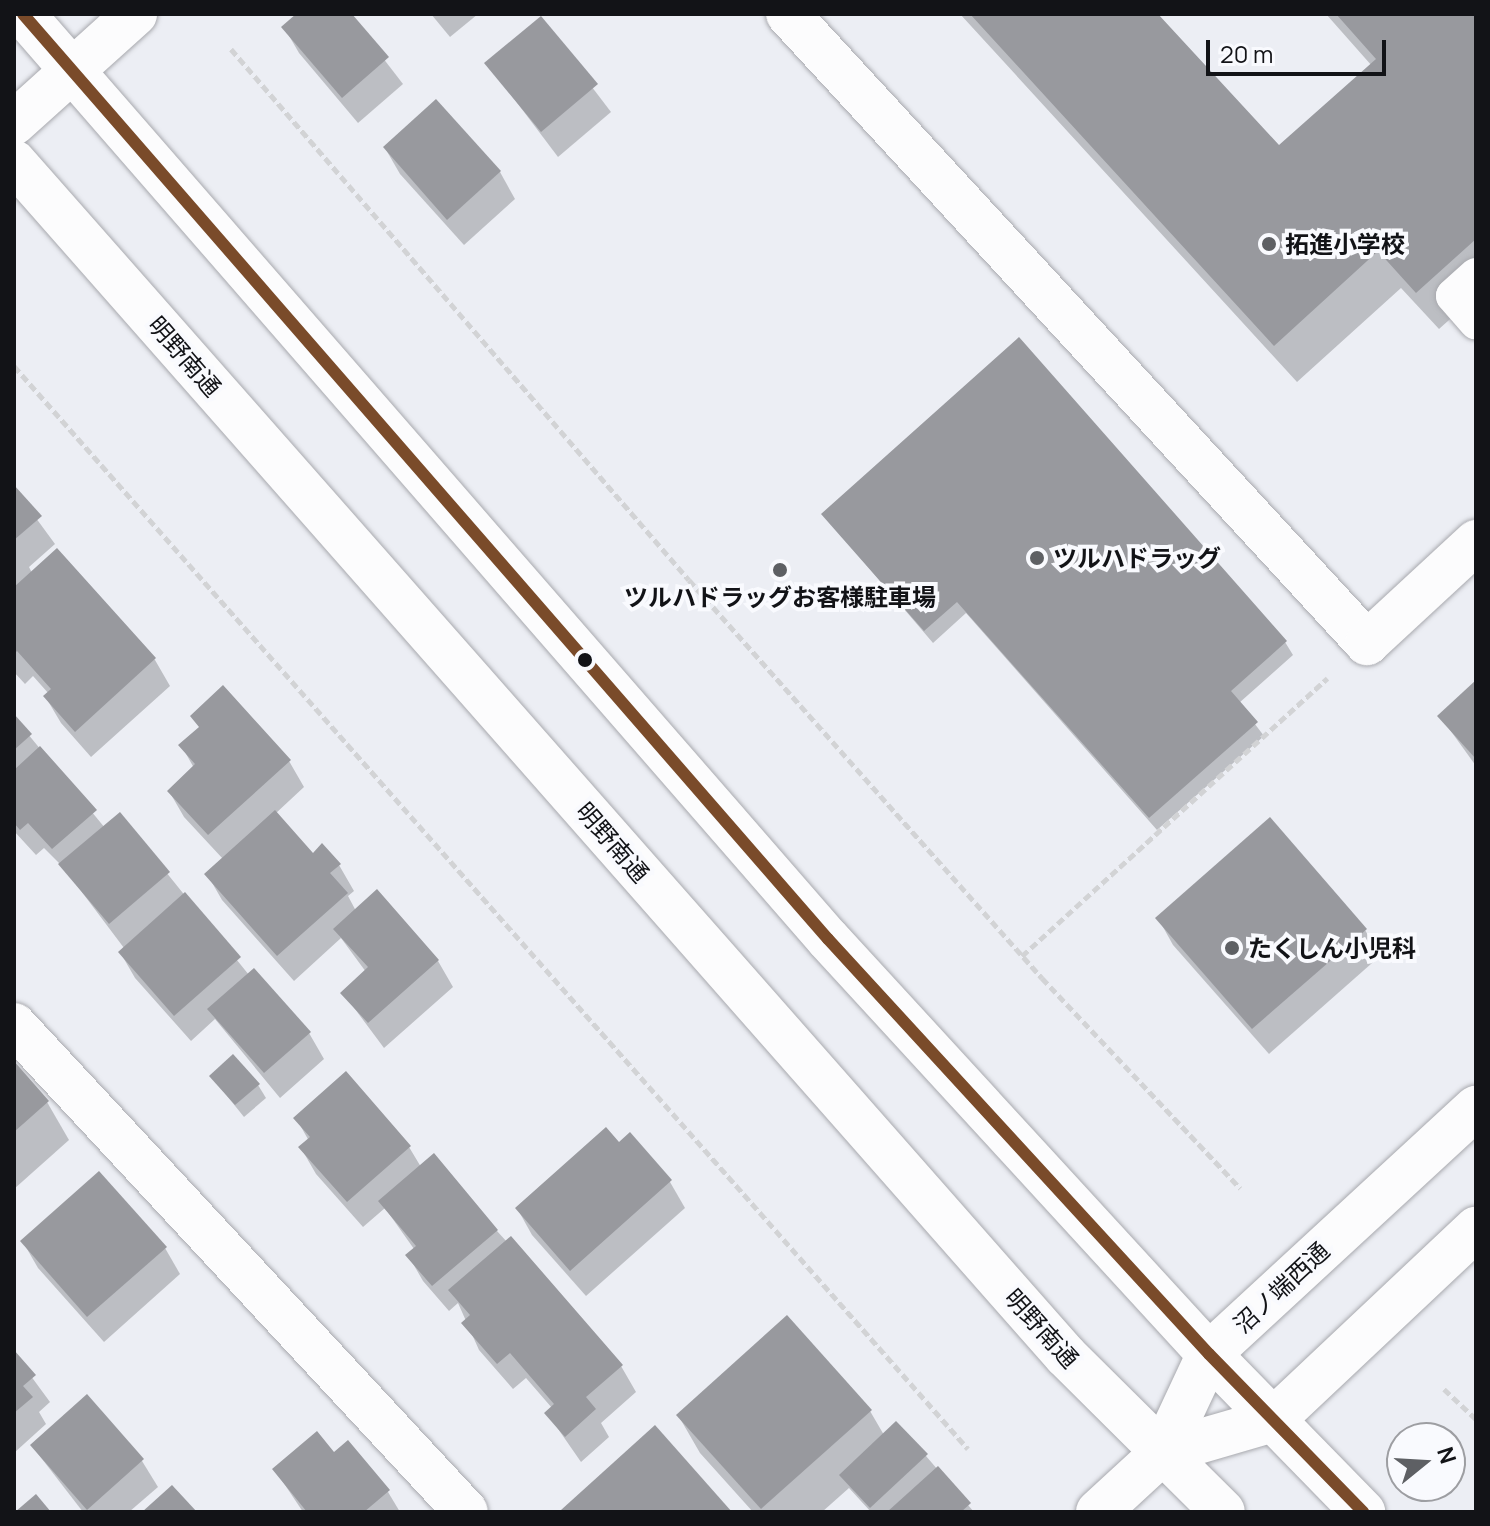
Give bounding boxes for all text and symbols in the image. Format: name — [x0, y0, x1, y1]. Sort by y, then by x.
scale bar — [1210, 24, 1390, 74]
text: 20 m — [1220, 37, 1273, 70]
place label: 拓進小学校 — [1285, 230, 1405, 258]
marker: 拓進小学校 — [1260, 235, 1278, 253]
street label: 明野南通 — [143, 310, 227, 402]
place label: ツルハドラッグ — [1053, 544, 1221, 572]
marker: ツルハドラッグ — [1028, 549, 1046, 567]
marker: ツルハドラッグお客様駐車場 — [771, 561, 789, 579]
place label: ツルハドラッグお客様駐車場 — [624, 583, 936, 611]
unlabelled marker — [577, 652, 593, 668]
street label: 明野南通 — [571, 796, 655, 888]
place label: たくしん小児科 — [1248, 934, 1416, 962]
marker: たくしん小児科 — [1223, 939, 1241, 957]
street label: 沼ノ端西通 — [1227, 1236, 1335, 1338]
street label: 明野南通 — [999, 1283, 1085, 1373]
north arrow — [1386, 1422, 1466, 1502]
text: N — [1430, 1443, 1464, 1467]

